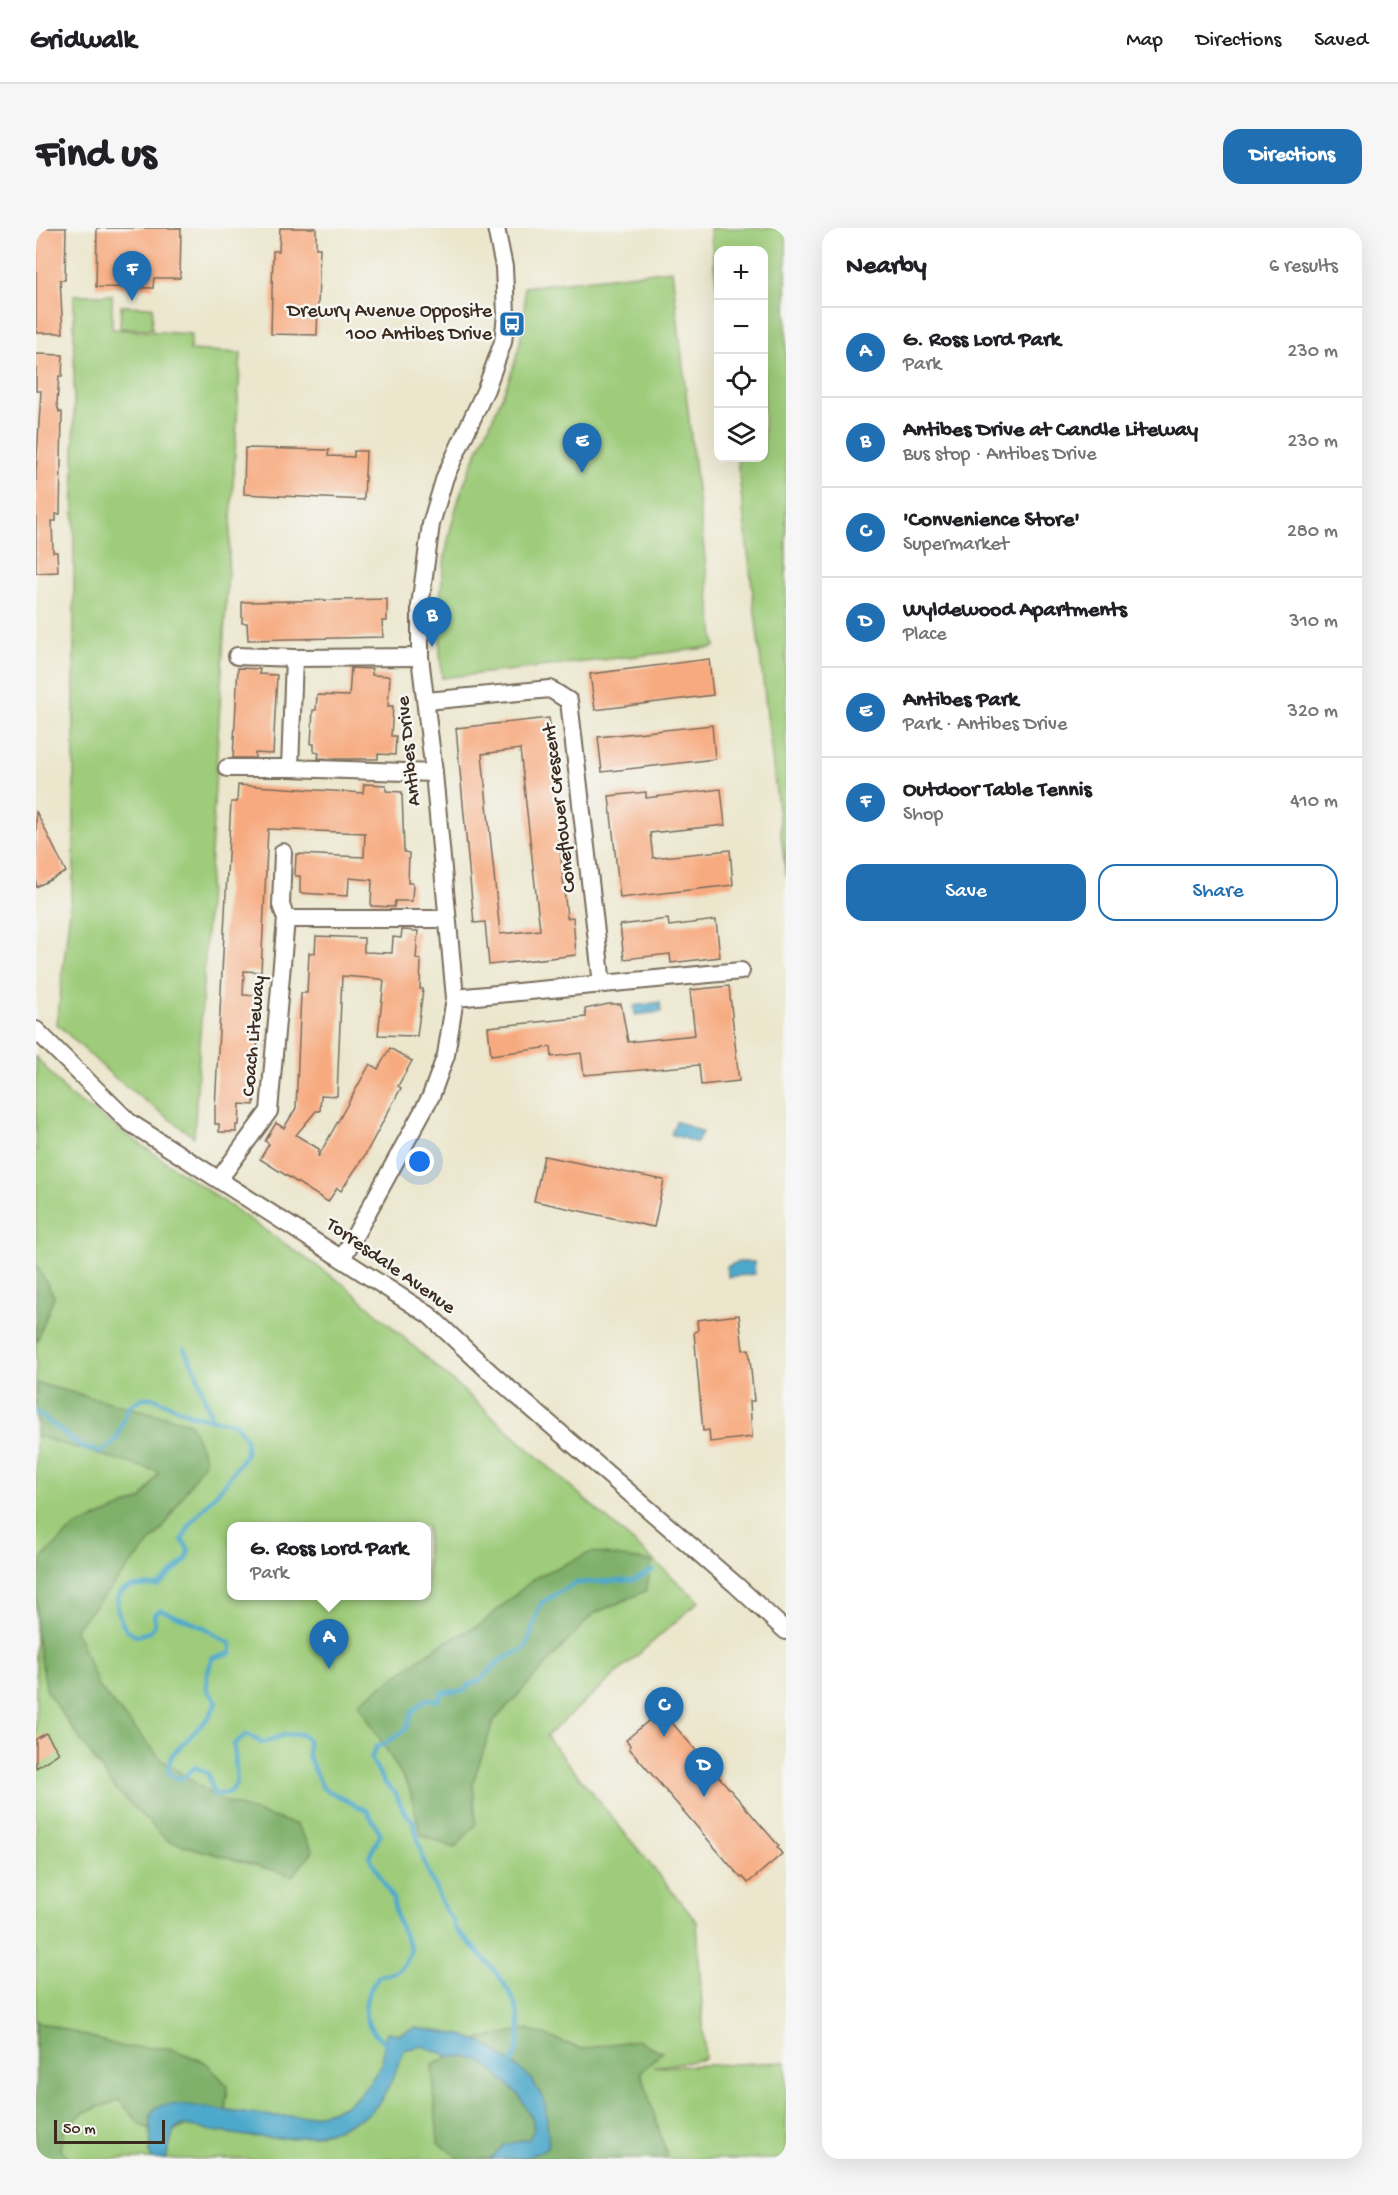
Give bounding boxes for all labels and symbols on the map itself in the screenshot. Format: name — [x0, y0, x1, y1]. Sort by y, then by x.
pin: F — [112, 251, 152, 301]
place label: Drewry Avenue Opposite 100 Antibes Drive — [285, 301, 493, 347]
bus stop icon: Drewry Avenue Opposite 100 Antibes Drive — [497, 309, 527, 339]
pin: E — [562, 424, 602, 473]
pin: B — [412, 598, 452, 647]
street label: Antibes Drive — [393, 694, 427, 807]
street label: Coneflower Crescent — [539, 720, 583, 894]
street label: Coach Liteway — [238, 974, 272, 1097]
your location — [405, 1147, 434, 1176]
street label: Torresdale Avenue — [320, 1213, 460, 1321]
pin: A — [310, 1620, 348, 1669]
pin: C — [644, 1688, 684, 1737]
pin: D — [684, 1748, 724, 1797]
scale bar — [54, 2117, 165, 2144]

